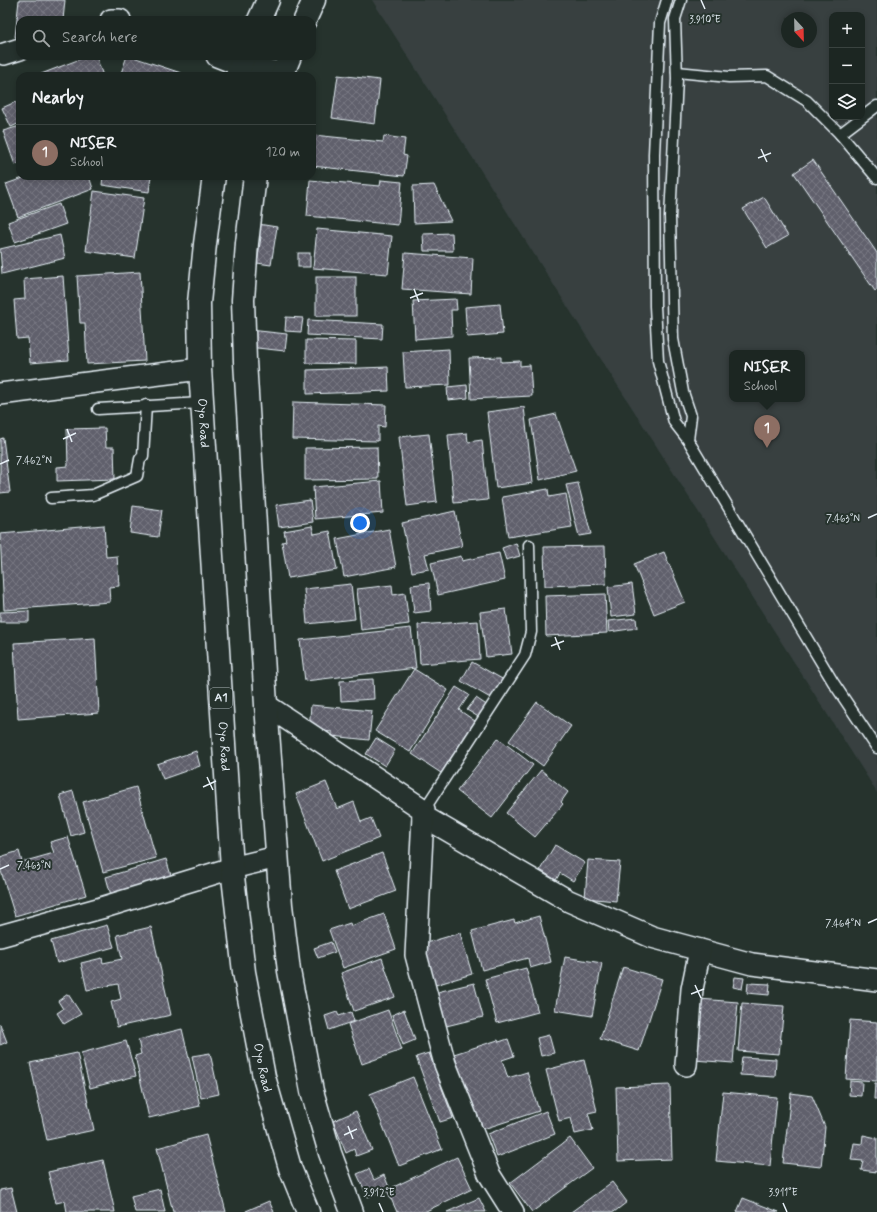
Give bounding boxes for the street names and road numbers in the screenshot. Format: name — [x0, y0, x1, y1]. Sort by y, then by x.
street label: Oyo Road — [193, 398, 214, 448]
road number: A1 — [210, 688, 232, 708]
street label: Oyo Road — [214, 721, 234, 772]
street label: Oyo Road — [249, 1042, 276, 1094]

